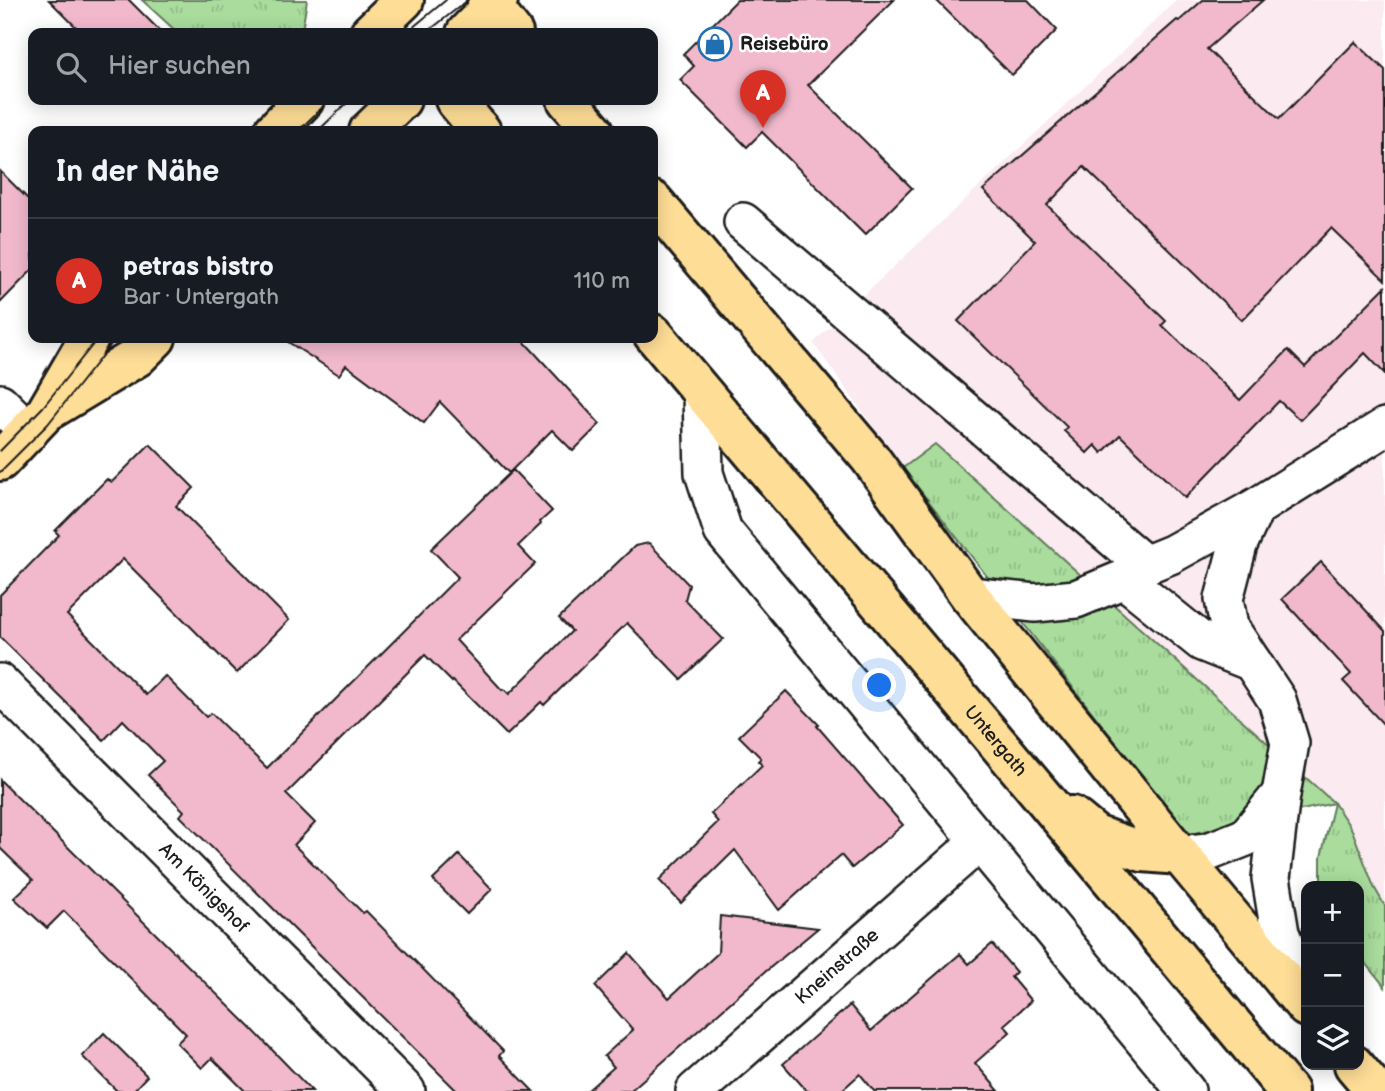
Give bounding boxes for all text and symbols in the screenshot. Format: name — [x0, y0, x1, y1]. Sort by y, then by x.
shop icon: Reisebüro — [696, 25, 734, 63]
search box — [28, 28, 658, 105]
place label: Reisebüro — [740, 33, 829, 56]
icon: search — [52, 48, 90, 86]
text: Hier suchen — [108, 51, 251, 82]
pin: A — [740, 70, 786, 128]
text: In der Nähe — [56, 154, 219, 190]
text: petras bistro — [123, 252, 274, 283]
text: A — [72, 267, 86, 295]
text: 110 m — [573, 267, 630, 295]
text: Bar · Untergath — [123, 283, 279, 311]
your location — [862, 668, 896, 702]
street label: Untergath — [959, 701, 1032, 781]
street label: Am Königshof — [154, 838, 254, 938]
map controls — [1301, 881, 1364, 1070]
button: + — [1301, 881, 1364, 944]
street label: Kneinstraße — [790, 924, 884, 1009]
button: − — [1301, 944, 1364, 1007]
button: layers — [1301, 1007, 1364, 1070]

